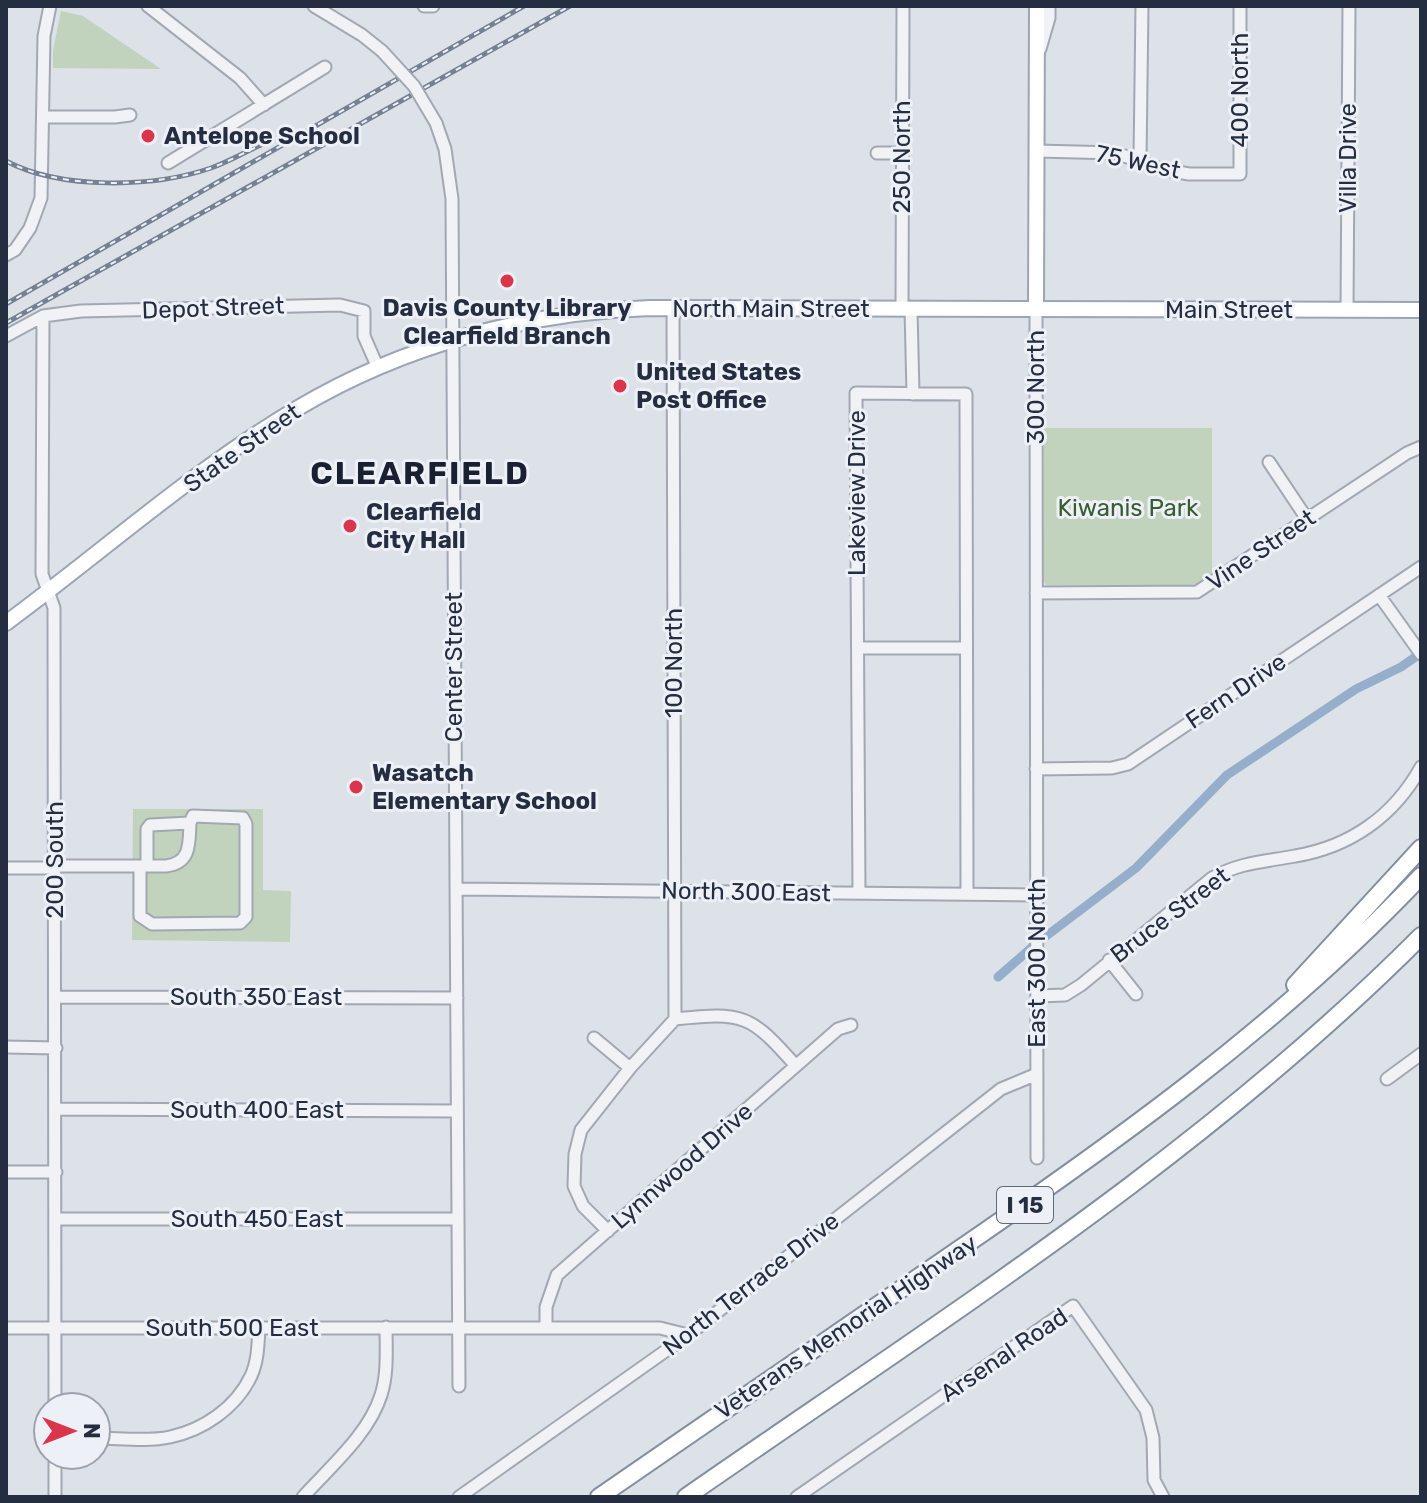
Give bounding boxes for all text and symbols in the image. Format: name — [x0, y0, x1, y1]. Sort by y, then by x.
street label: 400 North — [1226, 33, 1254, 147]
street label: 250 North — [888, 100, 916, 214]
street label: Villa Drive — [1334, 103, 1362, 213]
place label: Antelope School — [164, 122, 360, 150]
marker: Antelope School — [139, 127, 157, 145]
street label: 75 West — [1093, 139, 1183, 185]
marker: Davis County Library Clearfield Branch — [498, 272, 516, 290]
street label: Depot Street — [141, 292, 285, 324]
place label: Davis County Library Clearfield Branch — [382, 294, 632, 350]
street label: North Main Street — [672, 295, 870, 323]
street label: Main Street — [1165, 296, 1293, 324]
street label: 300 North — [1022, 330, 1050, 444]
place label: United States Post Office — [636, 358, 801, 414]
marker: United States Post Office — [611, 377, 629, 395]
street label: State Street — [178, 398, 306, 498]
street label: Lakeview Drive — [843, 410, 871, 576]
district label: CLEARFIELD — [310, 454, 530, 492]
park label: Kiwanis Park — [1058, 494, 1199, 522]
place label: Clearfield City Hall — [366, 498, 482, 554]
street label: Vine Street — [1201, 504, 1321, 596]
marker: Clearfield City Hall — [341, 517, 359, 535]
street label: Center Street — [440, 592, 468, 742]
street label: 100 North — [660, 608, 688, 718]
street label: Fern Drive — [1181, 647, 1291, 735]
place label: Wasatch Elementary School — [372, 759, 597, 815]
marker: Wasatch Elementary School — [347, 778, 365, 796]
street label: 200 South — [41, 801, 69, 919]
street label: Bruce Street — [1105, 861, 1235, 969]
street label: North 300 East — [661, 877, 831, 907]
street label: East 300 North — [1023, 878, 1051, 1048]
street label: South 350 East — [170, 983, 342, 1011]
street label: South 400 East — [170, 1096, 344, 1124]
street label: Lynnwood Drive — [606, 1097, 758, 1235]
road number: I 15 — [997, 1187, 1053, 1223]
street label: South 450 East — [171, 1205, 343, 1233]
street label: North Terrace Drive — [657, 1207, 845, 1361]
street label: Veterans Memorial Highway — [710, 1229, 982, 1425]
street label: Arsenal Road — [935, 1302, 1073, 1408]
street label: South 500 East — [145, 1314, 319, 1342]
north arrow — [32, 1391, 112, 1471]
text: N — [78, 1423, 105, 1439]

